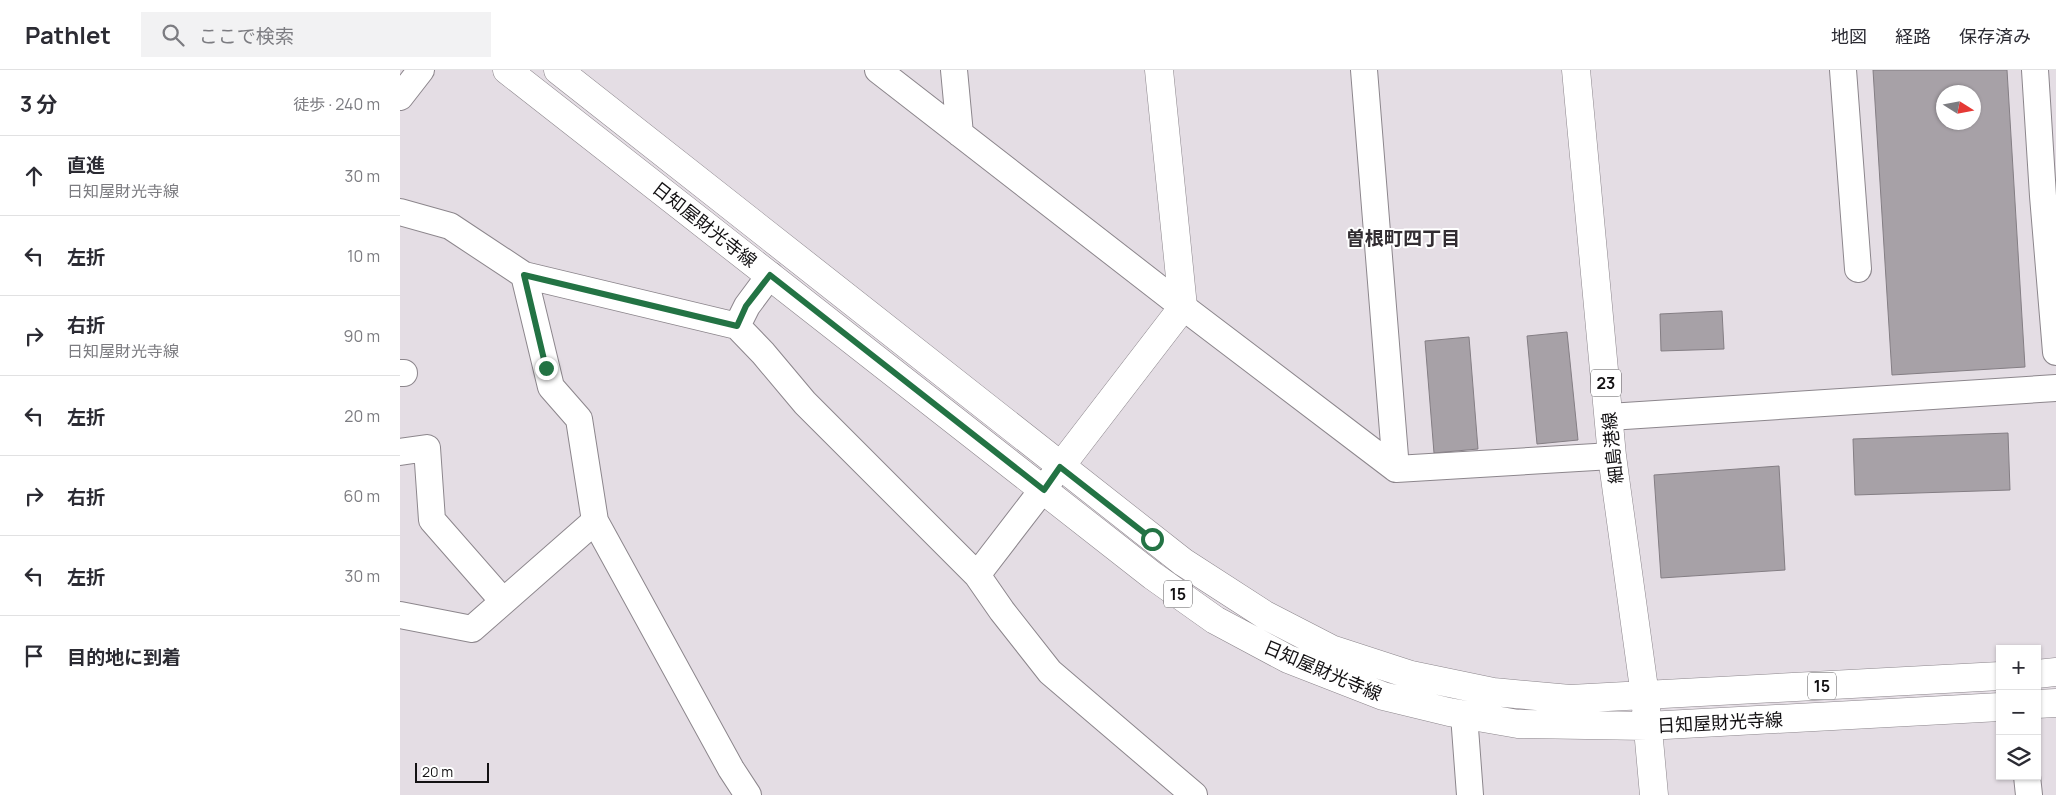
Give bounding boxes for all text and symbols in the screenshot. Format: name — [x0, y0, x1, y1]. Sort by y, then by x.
search box — [141, 12, 491, 57]
text: Pathlet — [25, 18, 111, 51]
icon: search — [159, 21, 187, 49]
text: ここで検索 — [199, 23, 294, 49]
text: 地図 — [1831, 24, 1867, 48]
text: 経路 — [1895, 24, 1931, 48]
text: 保存済み — [1959, 24, 2031, 48]
north arrow — [1936, 85, 1981, 130]
text: 3 分 — [20, 90, 57, 118]
text: 徒歩 · 240 m — [293, 93, 380, 115]
text: 直進 — [67, 152, 105, 178]
icon: ahead — [20, 162, 48, 190]
text: 30 m — [345, 165, 380, 187]
street label: 日知屋財光寺線 — [648, 176, 762, 272]
text: 日知屋財光寺線 — [67, 180, 179, 202]
district label: 曽根町四丁目 — [1346, 225, 1460, 251]
icon: left — [20, 242, 48, 270]
text: 左折 — [67, 244, 105, 270]
text: 10 m — [347, 245, 380, 267]
text: 右折 — [67, 312, 105, 338]
icon: right — [20, 322, 48, 350]
text: 90 m — [344, 325, 380, 347]
text: 日知屋財光寺線 — [67, 340, 179, 362]
route end — [535, 357, 558, 380]
road number: 23 — [1591, 370, 1621, 396]
icon: left — [20, 402, 48, 430]
text: 左折 — [67, 404, 105, 430]
text: 20 m — [344, 405, 380, 427]
street label: 細島港線 — [1596, 411, 1628, 485]
icon: right — [20, 482, 48, 510]
text: 右折 — [67, 484, 105, 510]
text: 60 m — [344, 485, 380, 507]
route start — [1141, 528, 1164, 551]
icon: left — [20, 562, 48, 590]
text: 左折 — [67, 564, 105, 590]
text: 30 m — [345, 565, 380, 587]
road number: 15 — [1164, 580, 1192, 608]
street label: 日知屋財光寺線 — [1260, 634, 1386, 706]
icon: arrive — [20, 642, 48, 670]
text: 目的地に到着 — [67, 644, 181, 670]
map controls — [1996, 645, 2041, 780]
button: + — [1996, 645, 2041, 690]
road number: 15 — [1808, 672, 1836, 700]
button: − — [1996, 690, 2041, 735]
street label: 日知屋財光寺線 — [1656, 707, 1784, 737]
button: layers — [1996, 735, 2041, 780]
scale bar — [415, 760, 489, 783]
text: 20 m — [422, 762, 453, 781]

